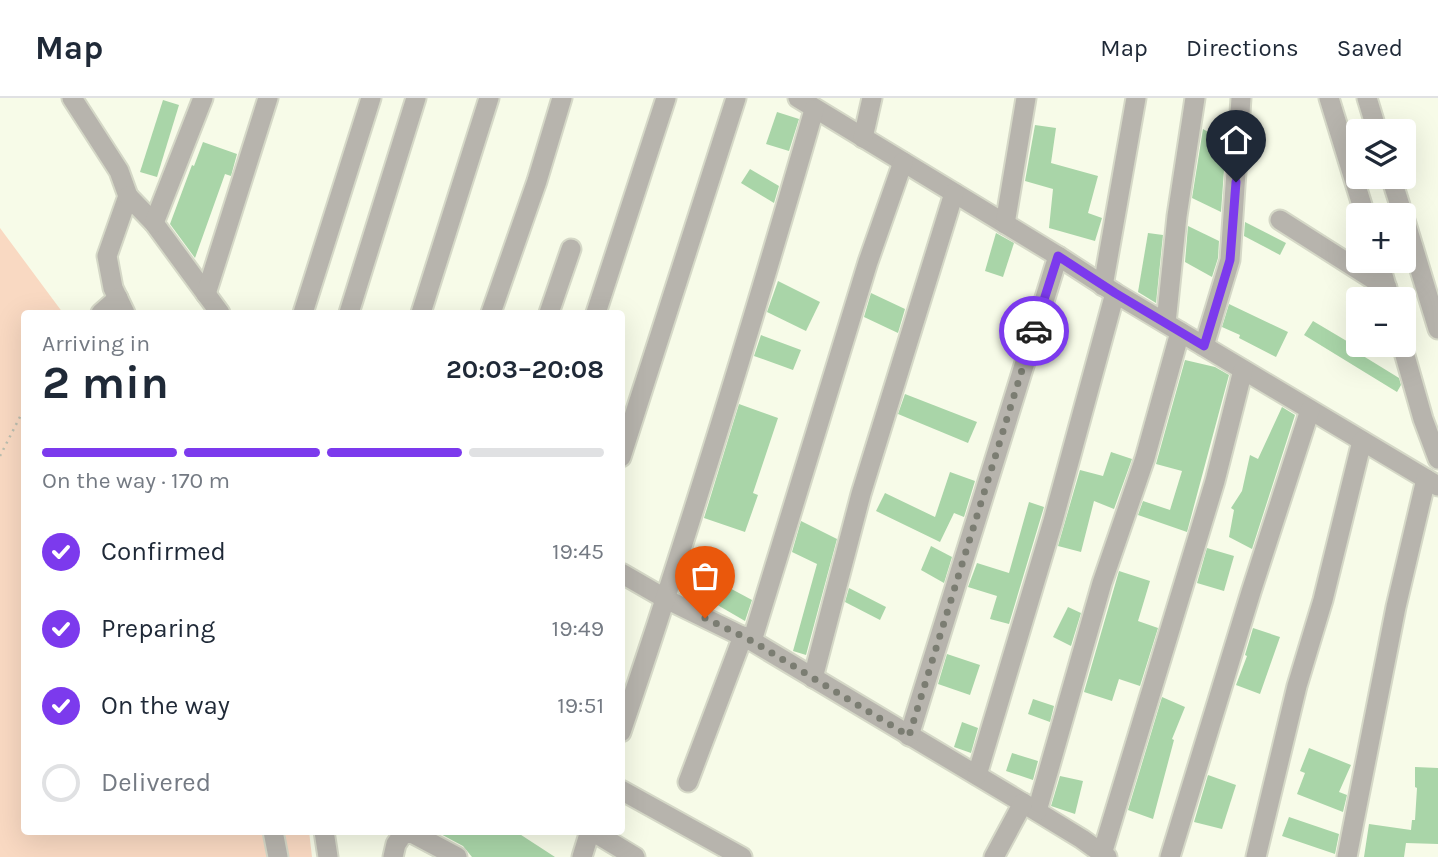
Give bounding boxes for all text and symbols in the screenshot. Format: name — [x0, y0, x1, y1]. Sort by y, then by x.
text: Map — [35, 29, 103, 67]
text: Map — [1100, 34, 1148, 62]
text: Directions — [1186, 34, 1299, 62]
text: Saved — [1337, 34, 1403, 62]
pin — [1206, 110, 1266, 182]
map controls — [1346, 119, 1416, 357]
button: layers — [1346, 119, 1416, 189]
icon: home — [1217, 121, 1255, 159]
button: + — [1346, 203, 1416, 273]
button: − — [1346, 287, 1416, 357]
courier — [999, 296, 1069, 366]
icon: car — [1015, 312, 1053, 350]
text: Arriving in — [42, 330, 150, 357]
text: 20:03–20:08 — [446, 354, 604, 385]
text: 2 min — [42, 356, 169, 410]
text: On the way · 170 m — [42, 467, 230, 494]
icon: check — [42, 533, 80, 571]
text: Confirmed — [101, 536, 226, 567]
text: 19:45 — [552, 538, 604, 565]
pin — [675, 546, 735, 618]
icon: bag — [686, 557, 724, 595]
icon: check — [42, 610, 80, 648]
text: Preparing — [101, 613, 215, 644]
text: 19:49 — [552, 615, 604, 642]
icon: check — [42, 687, 80, 725]
text: On the way — [101, 690, 230, 721]
text: 19:51 — [557, 692, 604, 719]
text: Delivered — [101, 767, 211, 798]

